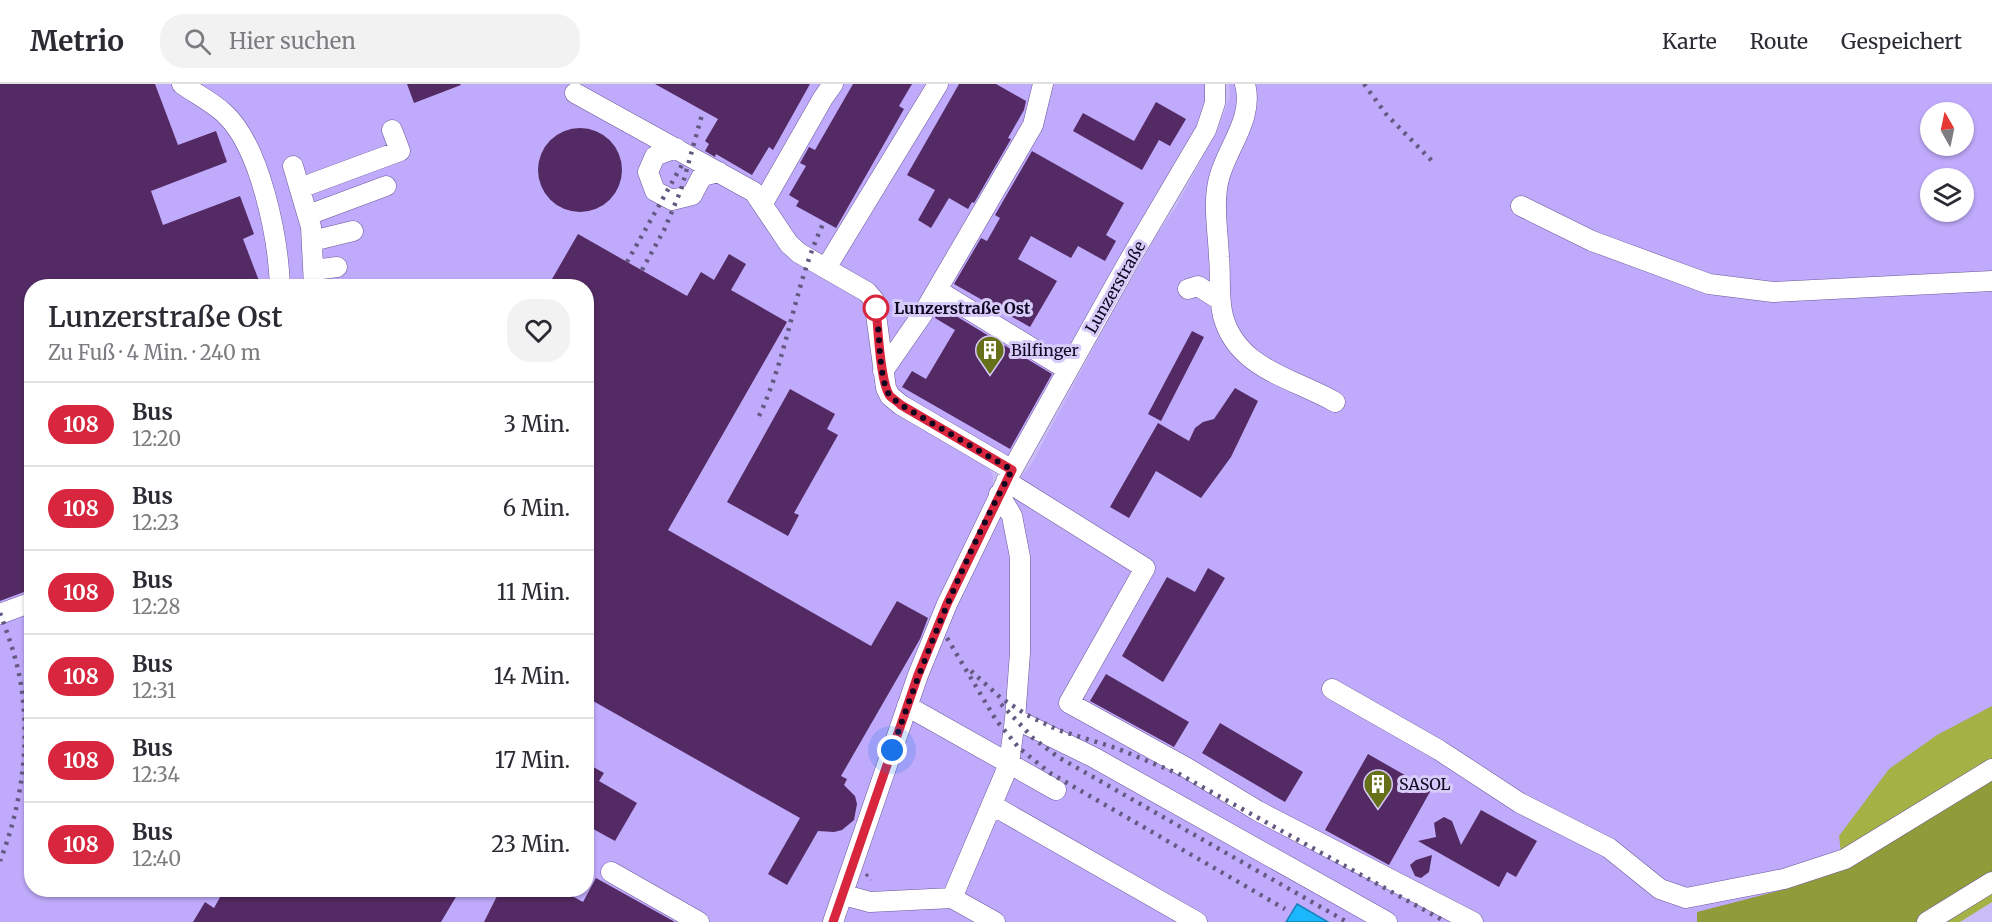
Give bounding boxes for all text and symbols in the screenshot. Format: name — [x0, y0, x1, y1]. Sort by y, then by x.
search box — [160, 14, 580, 68]
text: Metrio — [30, 23, 124, 59]
icon: search — [181, 25, 214, 58]
text: Hier suchen — [229, 27, 356, 55]
text: Karte — [1662, 28, 1717, 55]
text: Route — [1750, 28, 1808, 55]
text: Gespeichert — [1841, 28, 1962, 55]
north arrow — [1920, 102, 1974, 156]
map controls — [1920, 102, 1974, 222]
button: layers — [1920, 168, 1974, 222]
street label: Lunzerstraße — [1081, 237, 1149, 337]
marker: Lunzerstraße Ost — [863, 295, 889, 321]
place label: Lunzerstraße Ost — [894, 298, 1031, 318]
text: Lunzerstraße Ost — [48, 299, 283, 335]
button: heart — [507, 299, 570, 362]
building icon: Bilfinger — [974, 334, 1006, 376]
text: Zu Fuß · 4 Min. · 240 m — [48, 340, 261, 365]
place label: Bilfinger — [1011, 340, 1079, 360]
text: Bus — [132, 398, 173, 426]
text: 3 Min. — [503, 410, 570, 438]
text: 108 — [63, 411, 99, 438]
text: 12:20 — [132, 426, 181, 451]
text: Bus — [132, 482, 173, 510]
text: 6 Min. — [503, 494, 570, 522]
text: 108 — [63, 495, 99, 522]
text: 12:23 — [132, 510, 179, 535]
text: Bus — [132, 566, 173, 594]
text: 11 Min. — [497, 578, 570, 606]
text: 108 — [63, 579, 99, 606]
text: 12:28 — [132, 594, 180, 619]
text: Bus — [132, 650, 173, 678]
text: 14 Min. — [494, 662, 570, 690]
text: 108 — [63, 663, 99, 690]
text: 12:31 — [132, 678, 176, 703]
text: Bus — [132, 734, 173, 762]
your location — [877, 735, 907, 765]
text: 17 Min. — [495, 746, 570, 774]
text: 108 — [63, 747, 99, 774]
text: 12:34 — [132, 762, 180, 787]
building icon: SASOL — [1362, 768, 1394, 810]
place label: SASOL — [1399, 774, 1450, 794]
text: Bus — [132, 818, 173, 846]
text: 23 Min. — [491, 830, 570, 858]
text: 108 — [63, 831, 99, 858]
text: 12:40 — [132, 846, 181, 871]

